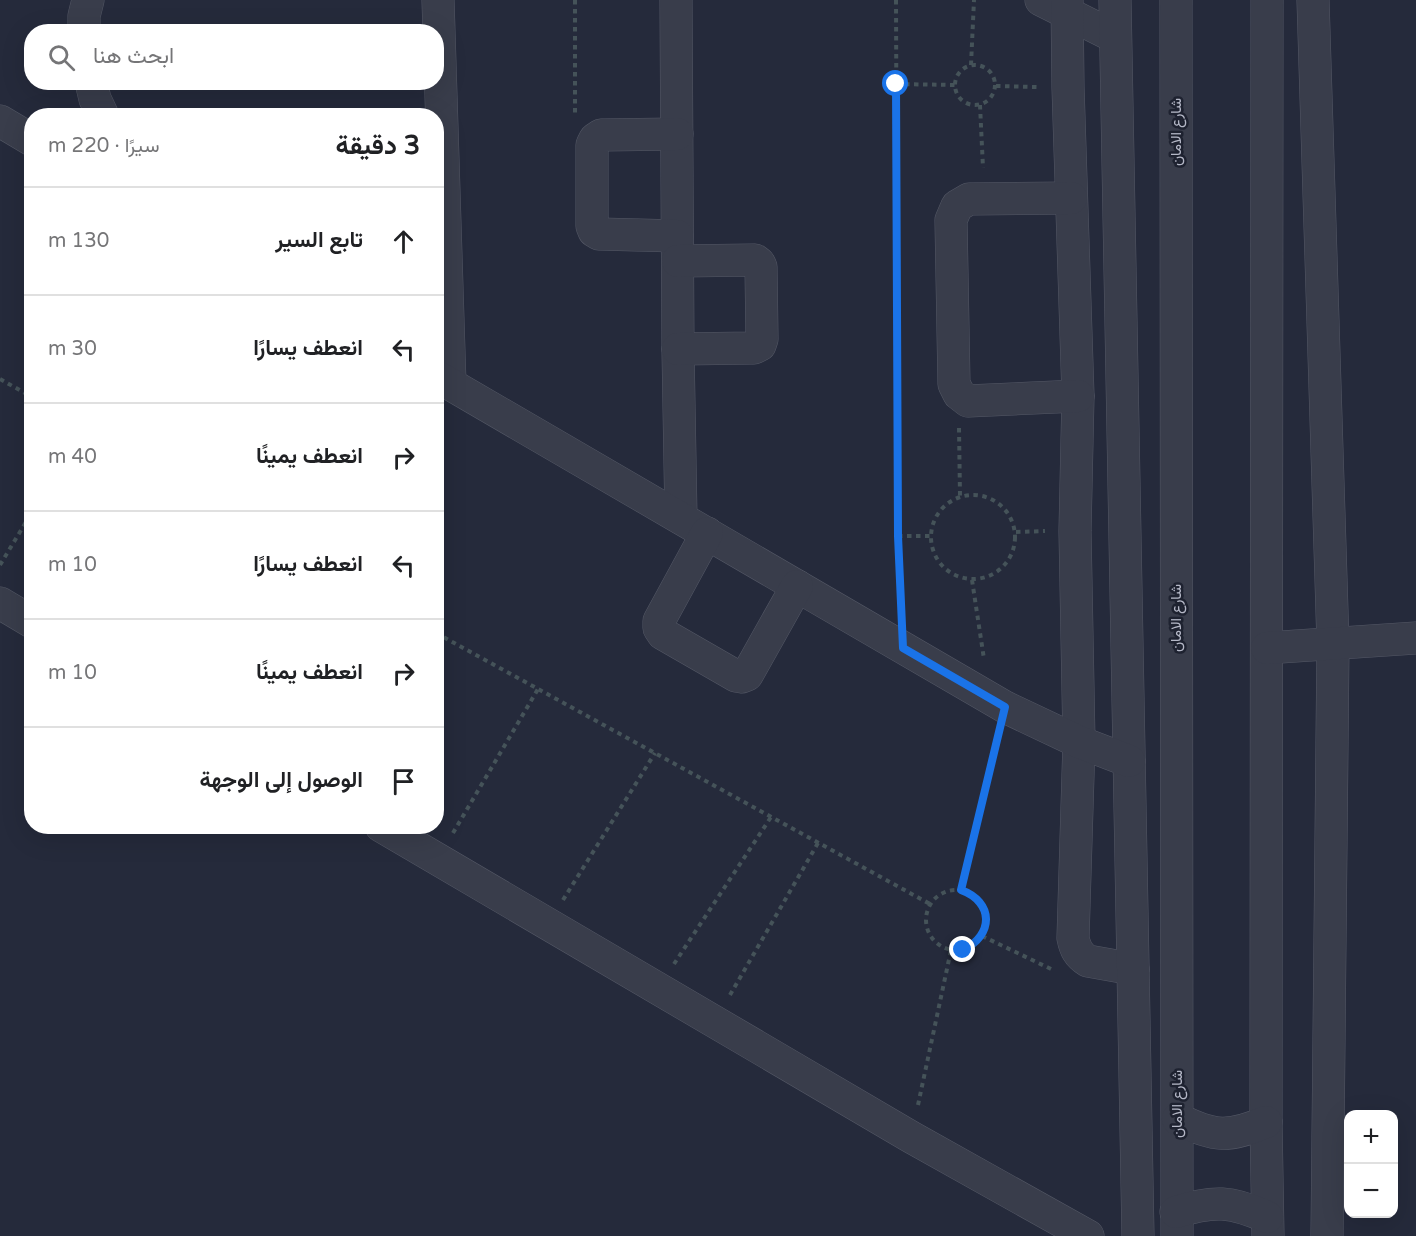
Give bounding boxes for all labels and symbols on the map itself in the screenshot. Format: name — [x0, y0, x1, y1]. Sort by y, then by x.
route start — [882, 70, 908, 96]
street label: شارع الامان — [1167, 98, 1187, 166]
street label: شارع الامان — [1167, 584, 1187, 652]
route end — [949, 936, 975, 962]
street label: شارع الامان — [1168, 1070, 1188, 1138]

